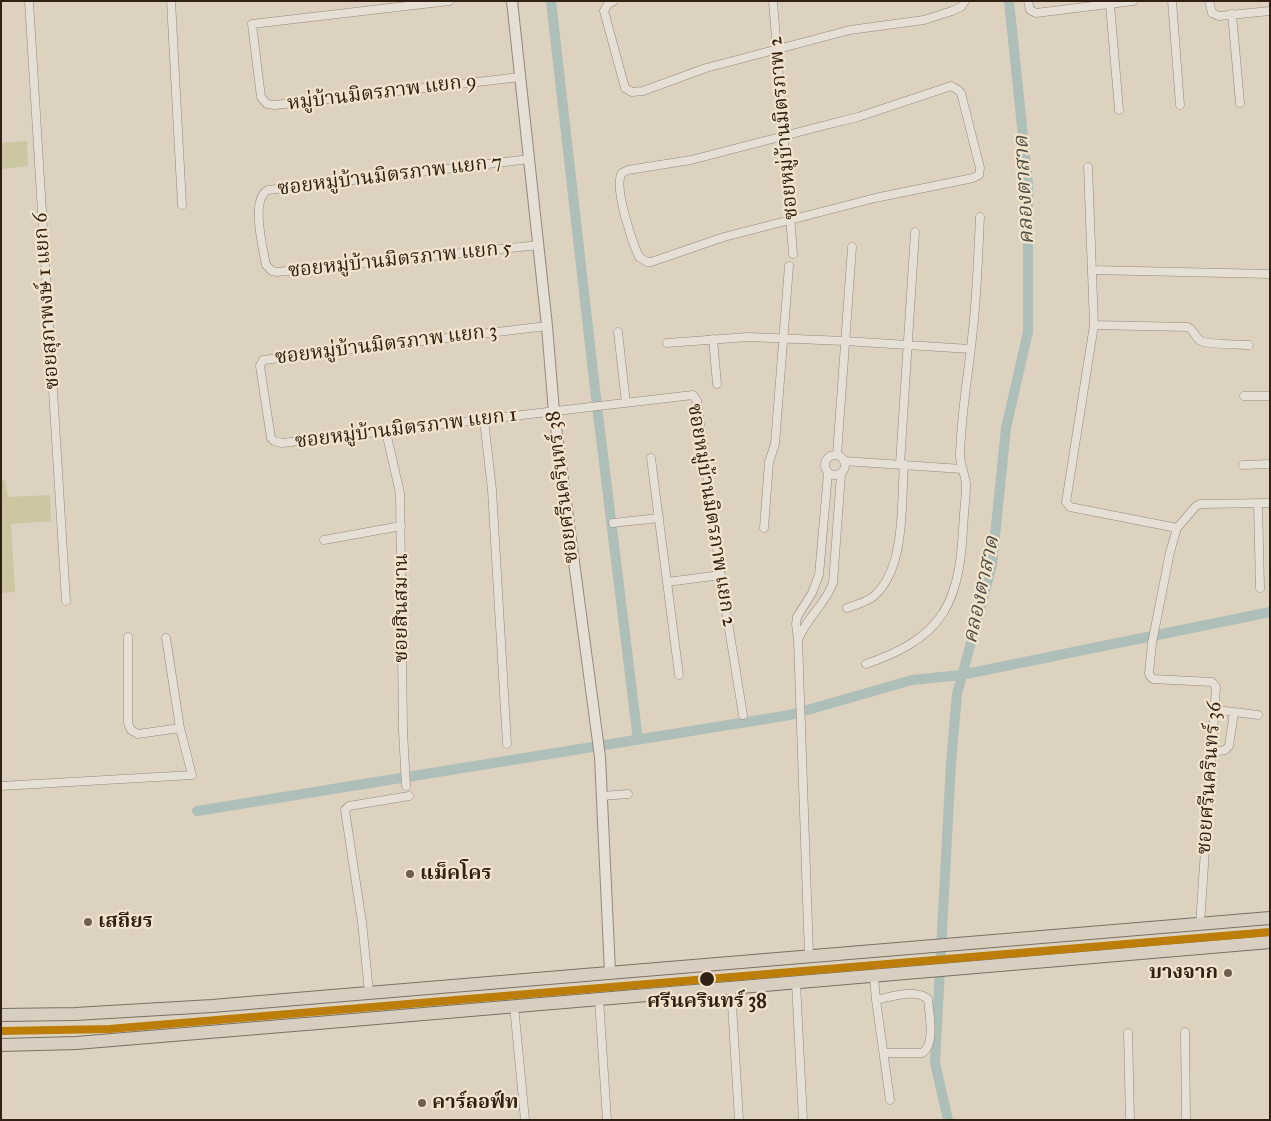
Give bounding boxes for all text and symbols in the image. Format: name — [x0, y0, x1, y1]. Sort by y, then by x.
street label: ซอยหมู่บ้านมิตรภาพ 2 — [764, 35, 804, 221]
street label: หมู่บ้านมิตรภาพ แยก 9 — [286, 69, 478, 117]
water label: คลองตาสาด — [1010, 135, 1040, 245]
street label: ซอยหมู่บ้านมิตรภาพ แยก 7 — [276, 150, 504, 202]
street label: ซอยสุภาพงษ์ 1 แยก 6 — [29, 212, 65, 390]
street label: ซอยหมู่บ้านมิตรภาพ แยก 5 — [287, 236, 513, 284]
street label: ซอยหมู่บ้านมิตรภาพ แยก 3 — [274, 319, 498, 371]
street label: ซอยหมู่บ้านมิตรภาพ แยก 2 — [682, 402, 740, 628]
street label: ซอยหมู่บ้านมิตรภาพ แยก 1 — [294, 403, 518, 455]
street label: ซอยศรีนครินทร์ 38 — [542, 409, 584, 565]
water label: คลองตาสาด — [958, 534, 1006, 646]
street label: ซอยสินสมาน — [390, 553, 414, 663]
street label: ซอยศรีนครินทร์ 36 — [1193, 701, 1227, 855]
place label: แม็คโคร — [420, 862, 491, 886]
marker: แม็คโคร — [404, 868, 416, 880]
place label: เสถียร — [98, 910, 153, 934]
marker: เสถียร — [82, 916, 94, 928]
place label: บางจาก — [1149, 961, 1218, 985]
marker: บางจาก — [1222, 967, 1234, 979]
marker: ศรีนครินทร์ 38 — [698, 970, 716, 988]
place label: ศรีนครินทร์ 38 — [647, 990, 767, 1014]
place label: คาร์ลอฟ์ท — [432, 1091, 518, 1115]
marker: คาร์ลอฟ์ท — [416, 1097, 428, 1109]

